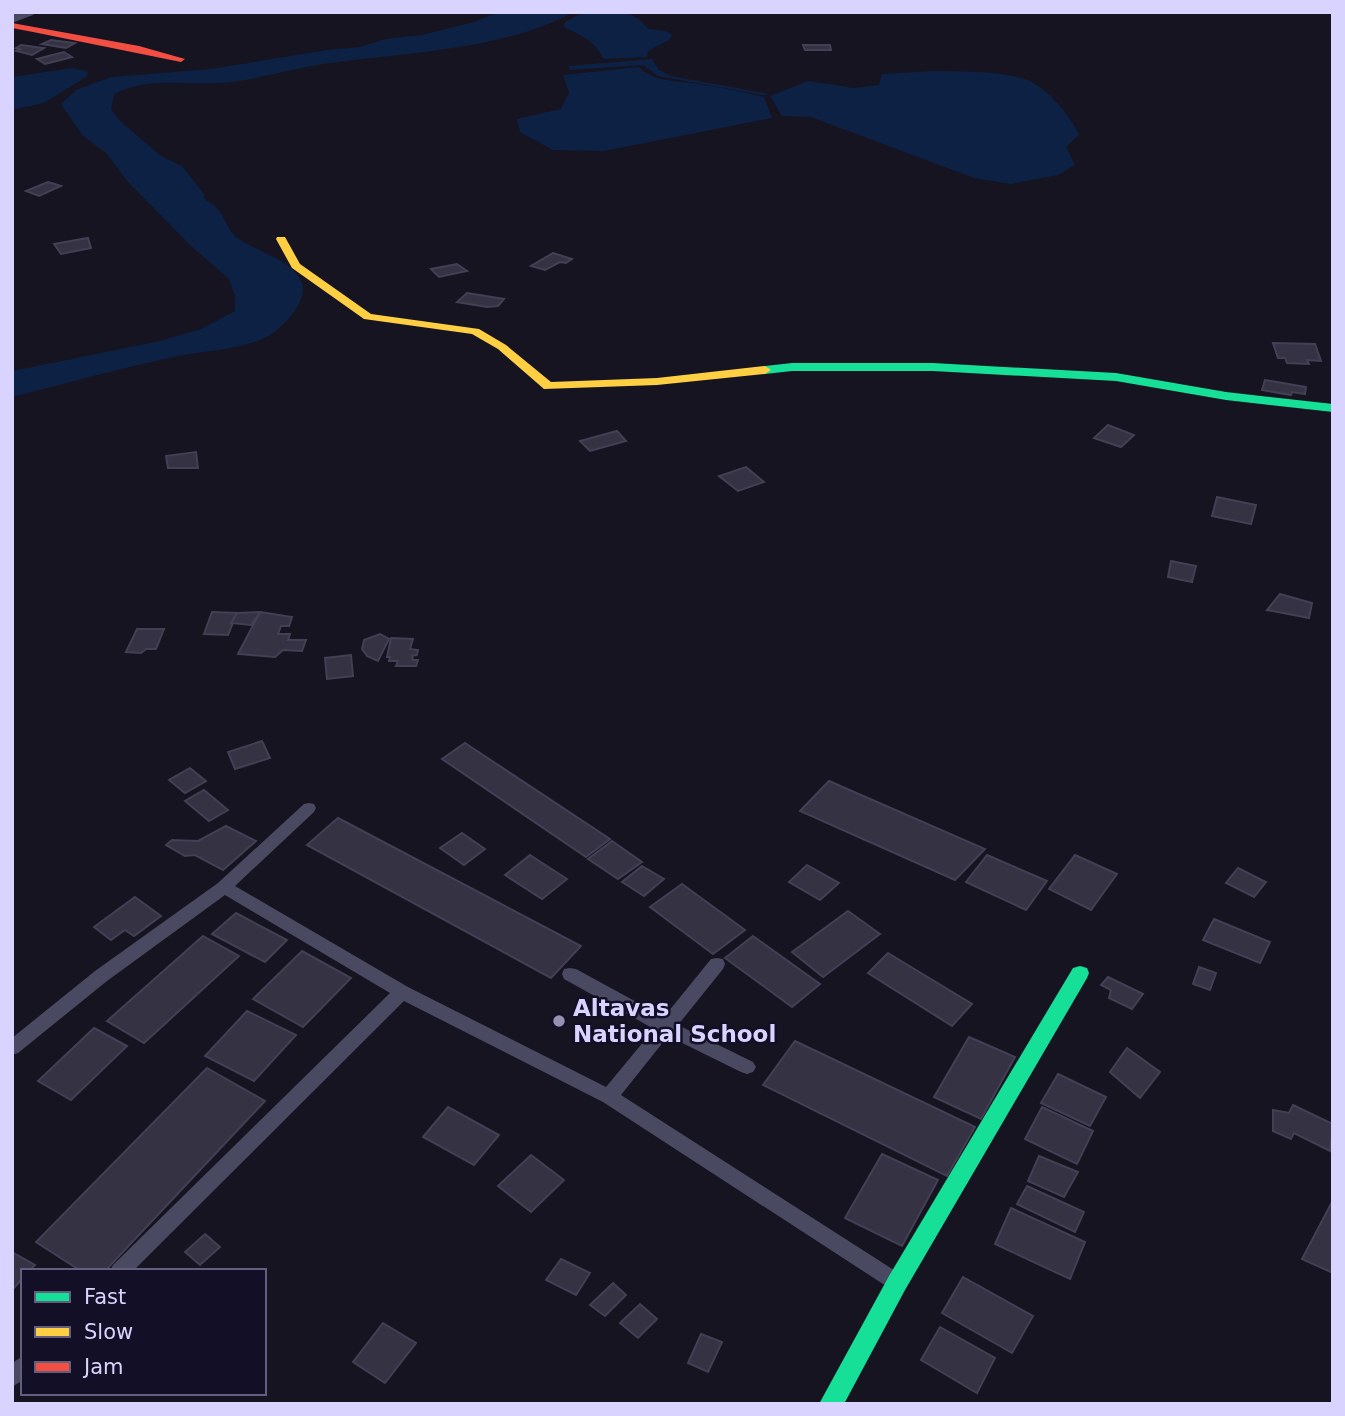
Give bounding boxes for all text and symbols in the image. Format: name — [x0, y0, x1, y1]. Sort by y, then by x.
place label: Altavas National School — [573, 995, 776, 1047]
marker: Altavas National School — [551, 1013, 567, 1029]
legend — [21, 1269, 266, 1395]
text: Fast — [84, 1285, 126, 1309]
text: Slow — [84, 1320, 133, 1344]
text: Jam — [82, 1355, 124, 1379]

